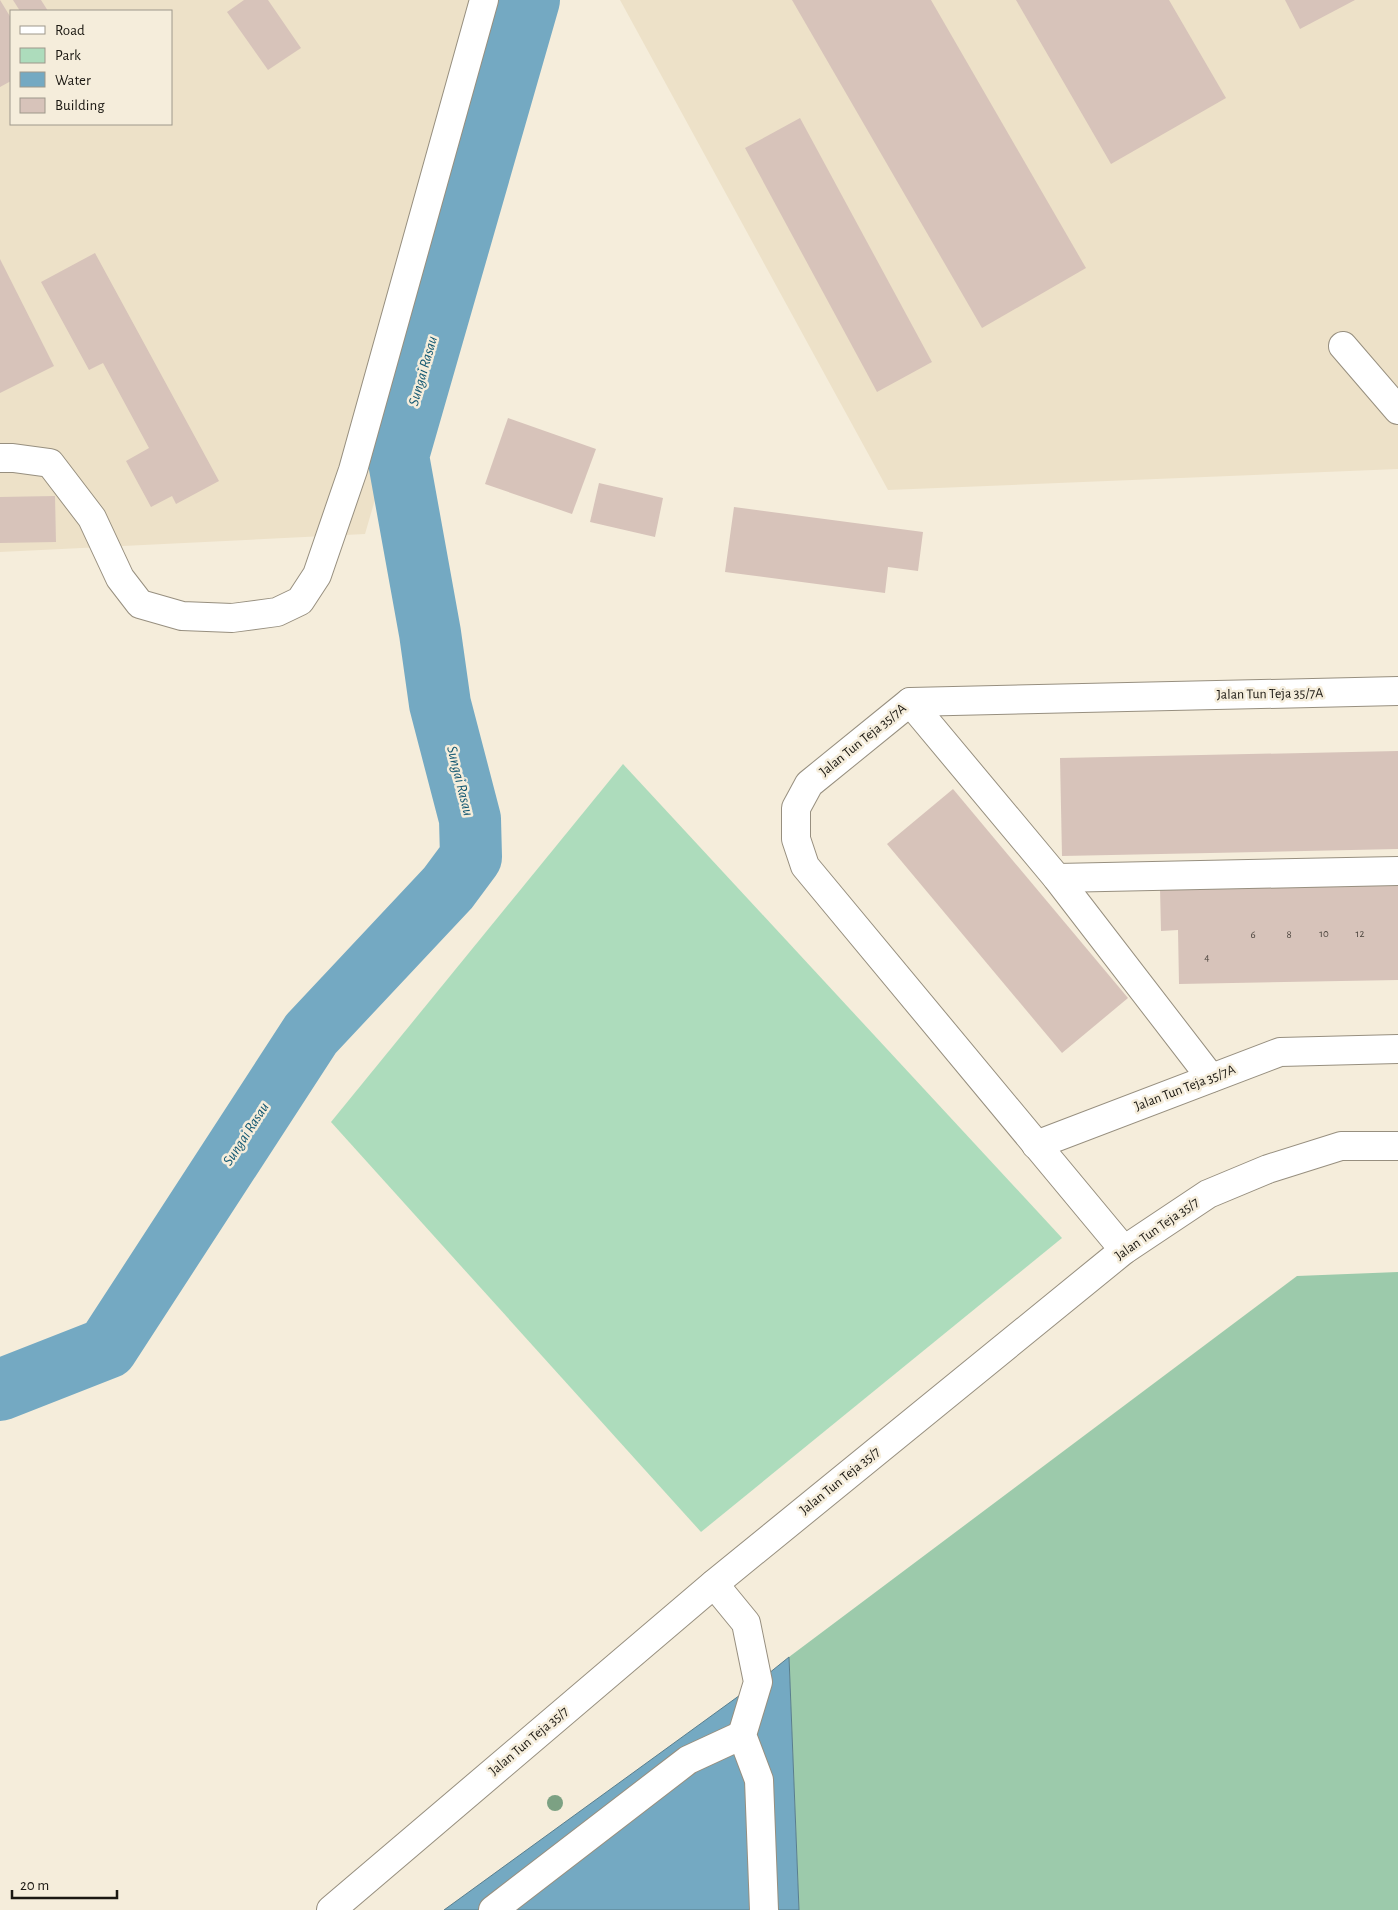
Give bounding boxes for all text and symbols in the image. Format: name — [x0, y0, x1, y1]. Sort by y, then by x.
legend — [10, 10, 172, 125]
text: Road — [55, 23, 85, 38]
text: Park — [55, 48, 81, 63]
text: Water — [55, 73, 91, 88]
text: Building — [55, 98, 105, 113]
water label: Sungai Rasau — [406, 334, 440, 408]
street label: Jalan Tun Teja 35/7A — [1217, 686, 1323, 702]
street label: Jalan Tun Teja 35/7A — [817, 701, 909, 779]
water label: Sungai Rasau — [444, 744, 476, 818]
house number: 10 — [1319, 928, 1329, 939]
house number: 12 — [1356, 928, 1364, 939]
house number: 6 — [1250, 929, 1256, 940]
house number: 8 — [1286, 929, 1292, 940]
house number: 4 — [1204, 952, 1210, 963]
street label: Jalan Tun Teja 35/7A — [1133, 1062, 1237, 1114]
water label: Sungai Rasau — [220, 1100, 272, 1168]
street label: Jalan Tun Teja 35/7 — [1113, 1195, 1202, 1263]
street label: Jalan Tun Teja 35/7 — [797, 1444, 883, 1517]
street label: Jalan Tun Teja 35/7 — [487, 1704, 571, 1778]
scale bar — [12, 1868, 118, 1900]
text: 20 m — [20, 1878, 49, 1893]

